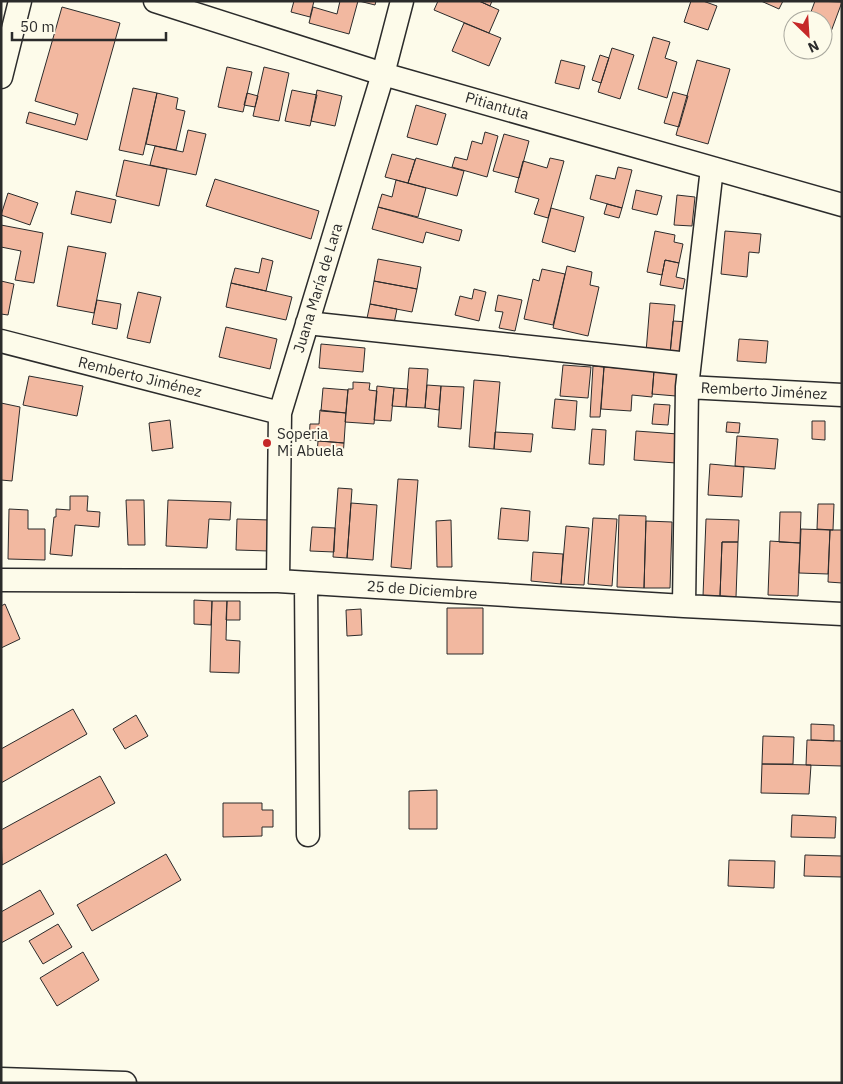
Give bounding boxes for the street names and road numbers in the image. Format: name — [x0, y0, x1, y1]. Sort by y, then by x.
street label: Pitiantuta — [463, 87, 531, 124]
street label: Juana María de Lara — [289, 221, 346, 355]
street label: Remberto Jiménez — [76, 352, 204, 401]
street label: Remberto Jiménez — [700, 378, 828, 403]
street label: 25 de Diciembre — [366, 576, 478, 603]

